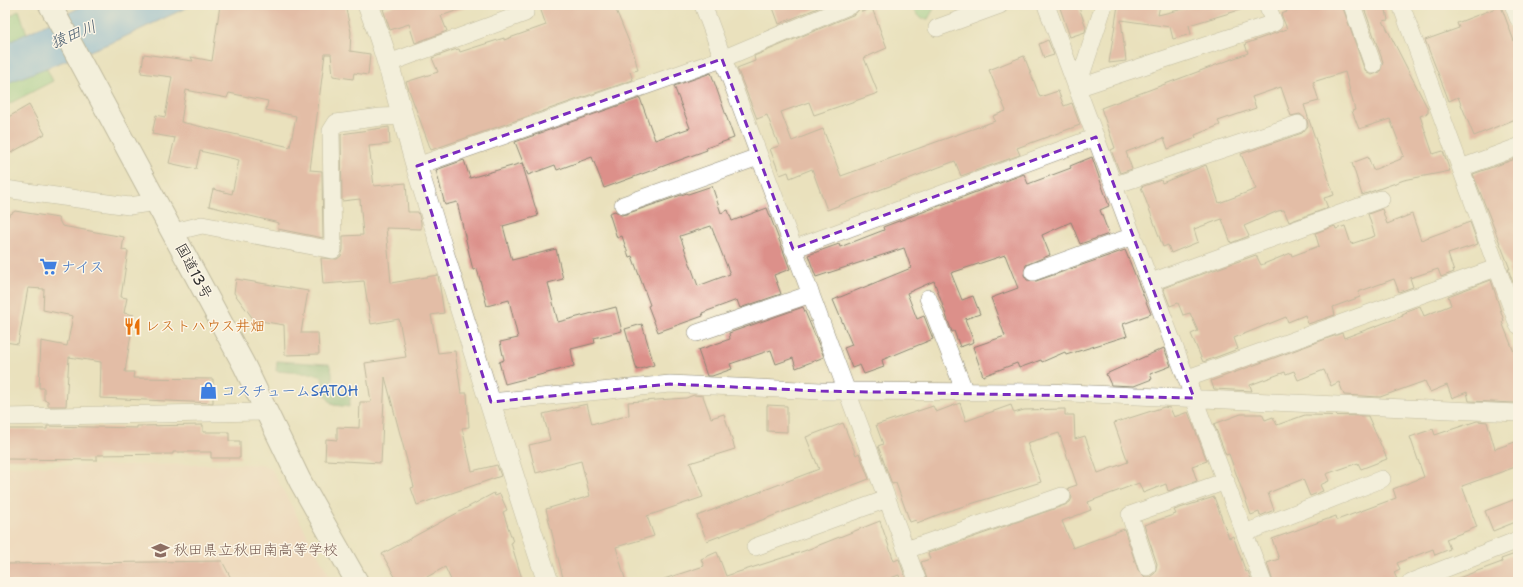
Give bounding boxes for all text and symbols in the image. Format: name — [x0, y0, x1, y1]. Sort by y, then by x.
water label: 猿田川 — [47, 16, 99, 53]
street label: 国道13号 — [171, 239, 217, 303]
supermarket icon: ナイス — [38, 257, 58, 277]
place label: ナイス — [61, 257, 104, 277]
restaurant icon: レストハウス井畑 — [122, 316, 142, 336]
place label: レストハウス井畑 — [145, 316, 265, 336]
shop icon: コスチュームSATOH — [198, 381, 218, 401]
place label: コスチュームSATOH — [221, 381, 359, 401]
school or university icon: 秋田県立秋田南高等学校 — [150, 540, 170, 560]
place label: 秋田県立秋田南高等学校 — [173, 540, 338, 560]

